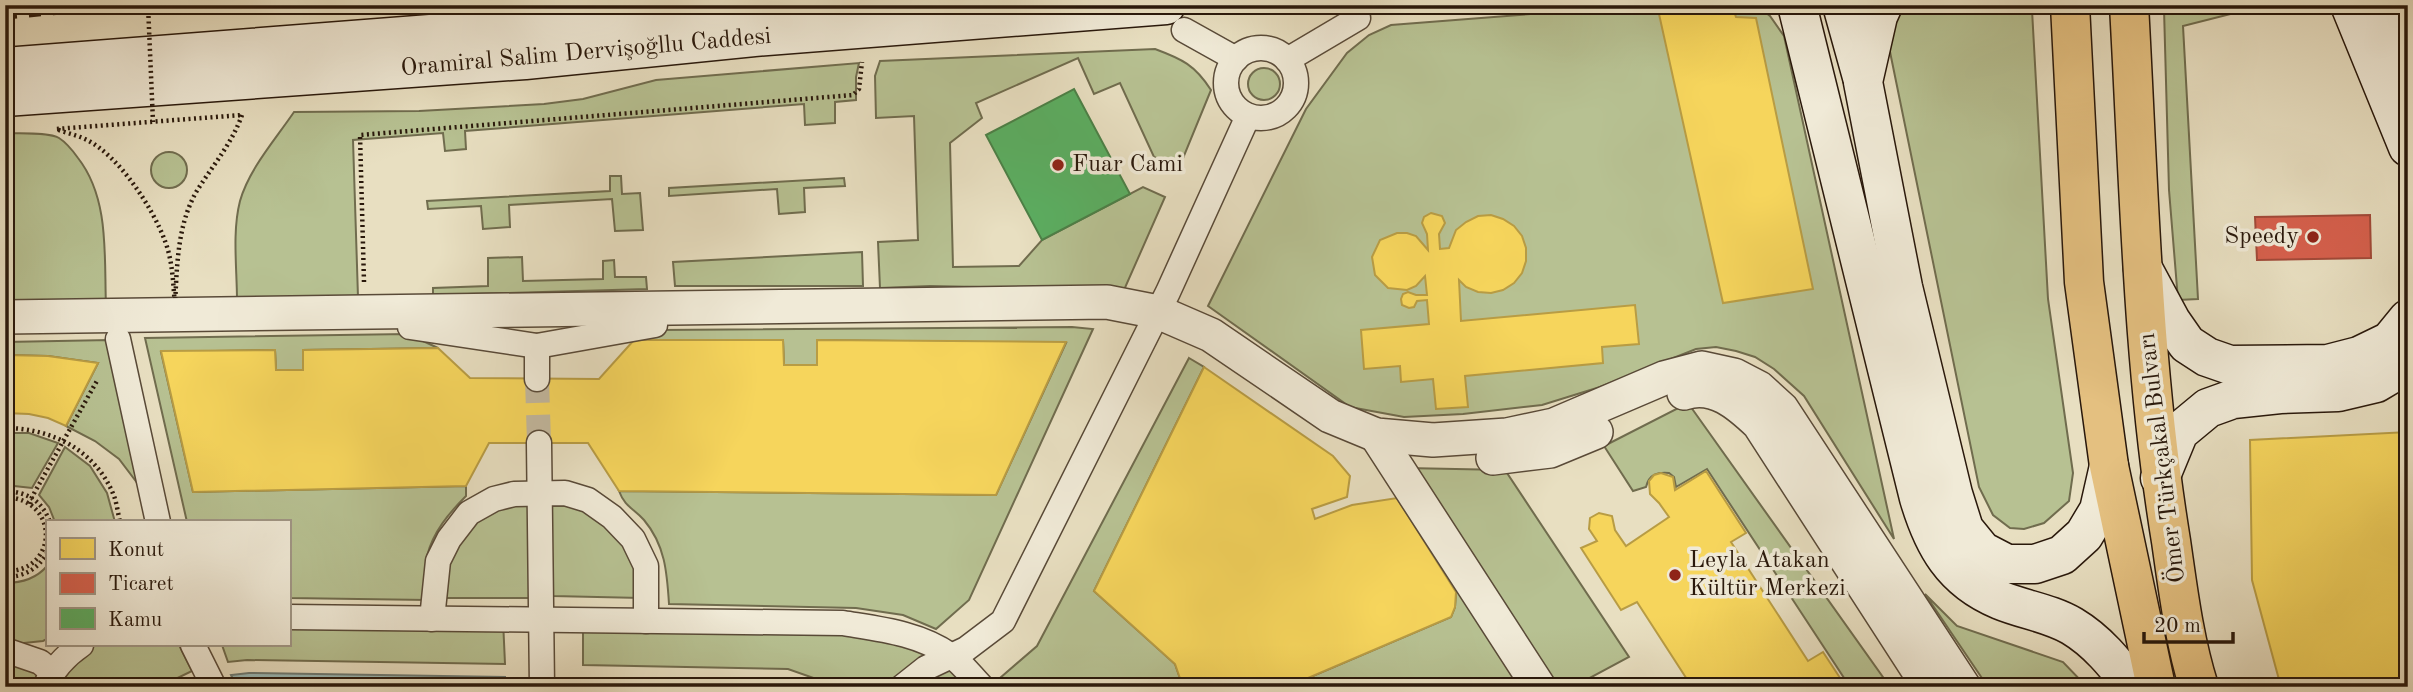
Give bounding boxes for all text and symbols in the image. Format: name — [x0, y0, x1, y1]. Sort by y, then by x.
street label: Oramiral Salim Dervişoğllu Caddesi — [400, 25, 772, 81]
place label: Fuar Cami — [1072, 153, 1183, 177]
marker: Fuar Cami — [1050, 157, 1066, 173]
place label: Speedy — [2224, 225, 2299, 249]
marker: Speedy — [2305, 229, 2321, 245]
street label: Ömer Türkçakal Bulvarı — [2132, 332, 2190, 585]
legend — [46, 520, 290, 646]
text: Konut — [108, 540, 164, 561]
place label: Leyla Atakan Kültür Merkezi — [1689, 549, 1846, 601]
marker: Leyla Atakan Kültür Merkezi — [1667, 567, 1683, 583]
text: Ticaret — [108, 574, 174, 595]
scale bar — [2144, 601, 2233, 645]
text: Kamu — [108, 610, 162, 631]
text: 20 m — [2154, 616, 2201, 637]

